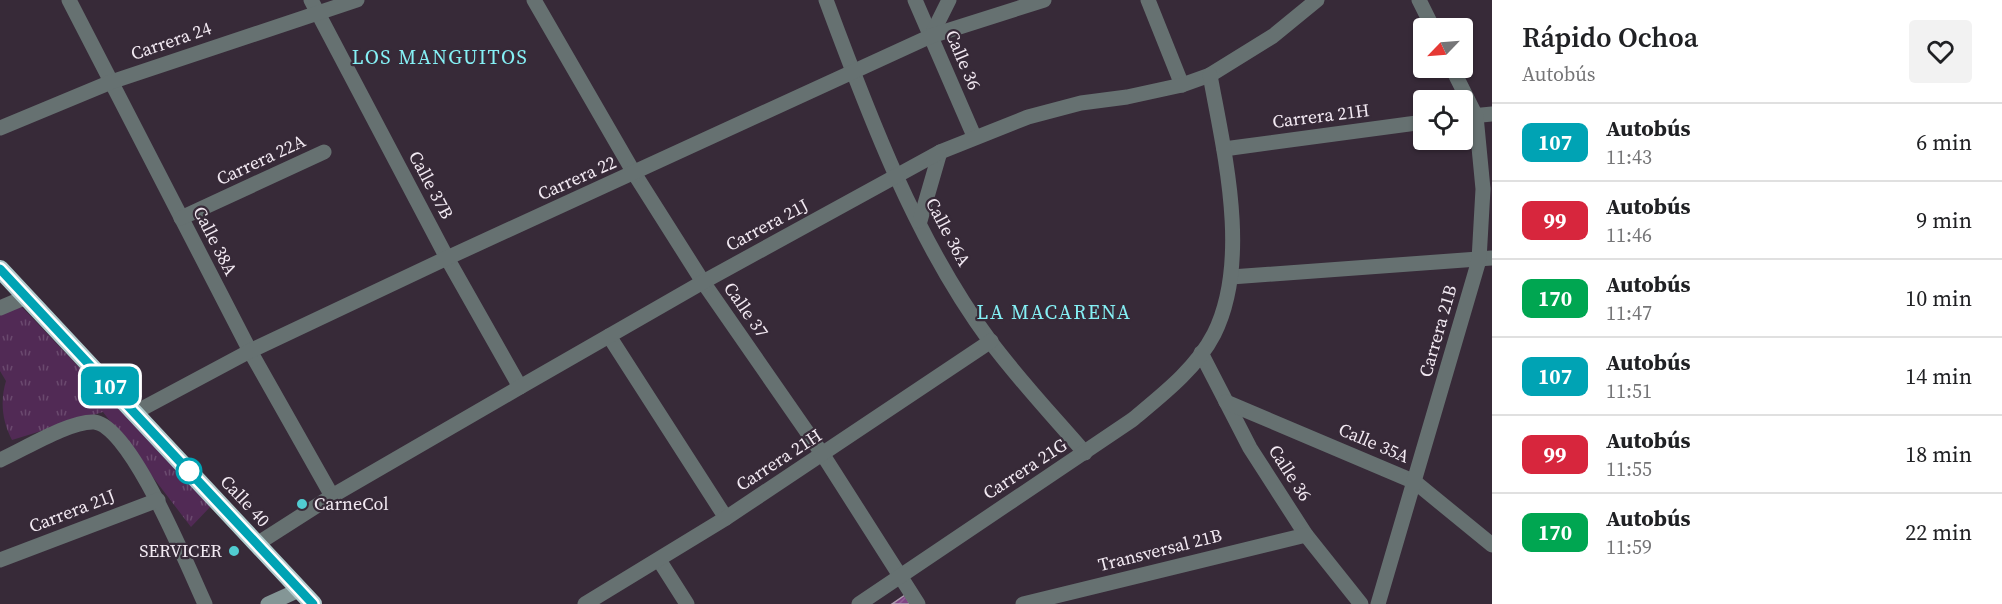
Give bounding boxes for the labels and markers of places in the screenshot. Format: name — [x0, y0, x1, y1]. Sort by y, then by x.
unlabelled marker — [176, 458, 202, 484]
place label: CarneCol — [314, 491, 389, 516]
marker: CarneCol — [295, 497, 309, 511]
place label: SERVICER — [139, 538, 222, 563]
marker: SERVICER — [227, 544, 241, 558]

